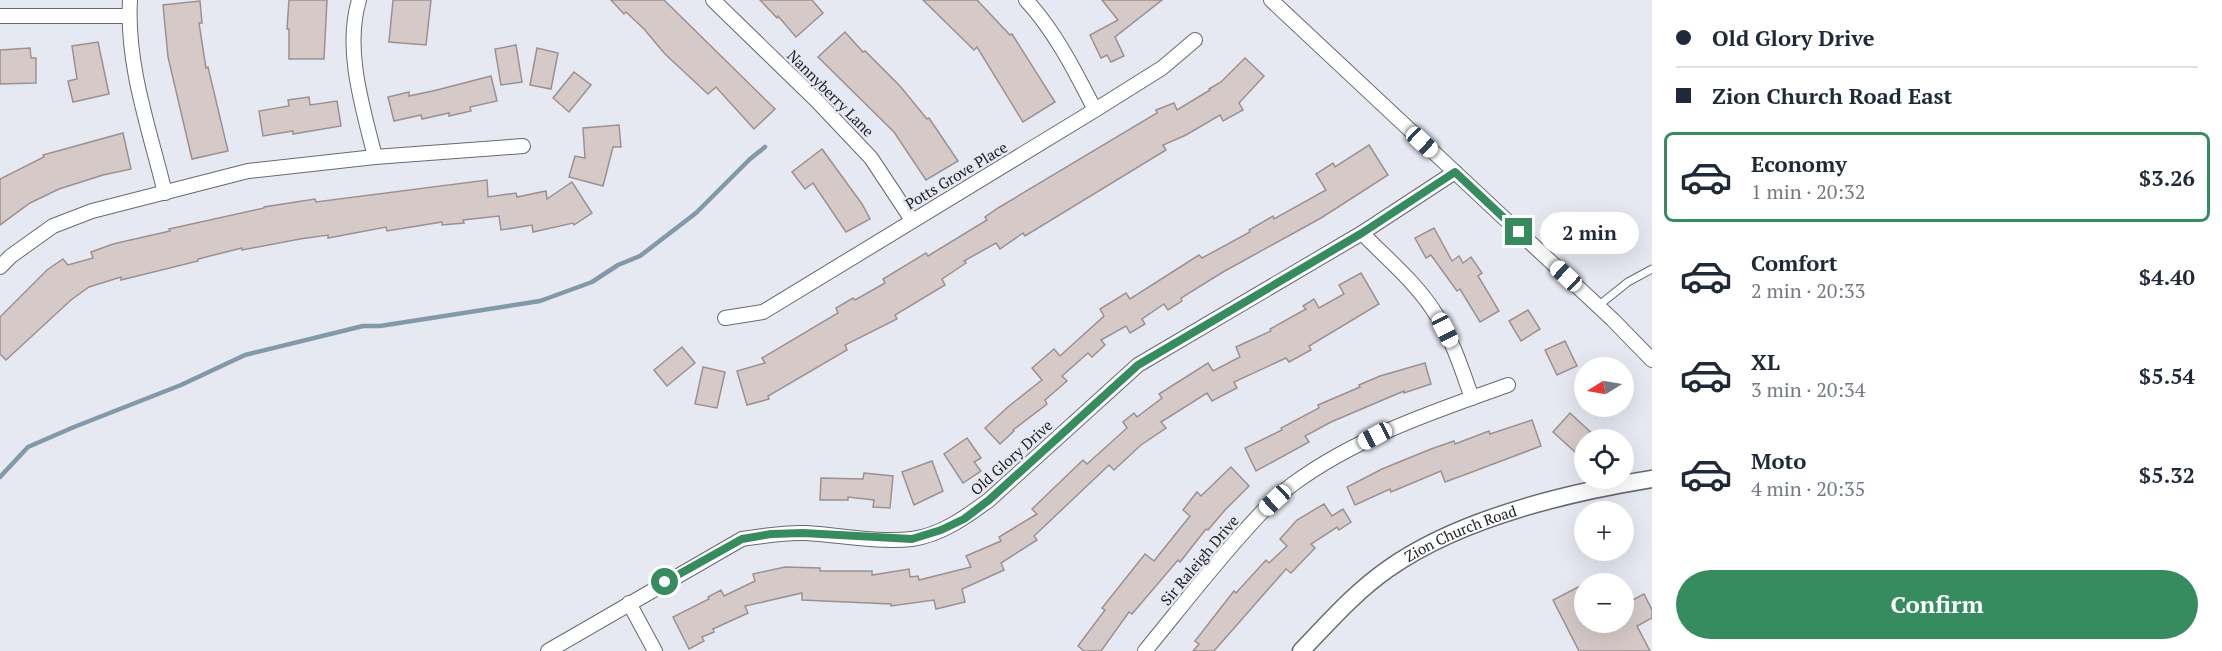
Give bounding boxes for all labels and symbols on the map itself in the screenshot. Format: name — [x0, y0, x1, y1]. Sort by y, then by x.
street label: Nannyberry Lane — [783, 45, 879, 141]
car — [1403, 123, 1441, 161]
street label: Potts Grove Place — [901, 137, 1011, 213]
callout: 2 min — [1540, 211, 1639, 253]
route end — [1505, 218, 1532, 245]
car — [1547, 257, 1585, 295]
car — [1429, 310, 1461, 350]
north arrow — [1574, 357, 1634, 417]
street label: Old Glory Drive — [966, 415, 1056, 499]
car — [1355, 420, 1395, 452]
car — [1256, 481, 1294, 519]
street label: Zion Church Road — [1400, 500, 1519, 566]
street label: Sir Raleigh Drive — [1155, 511, 1243, 609]
route start — [651, 568, 678, 595]

